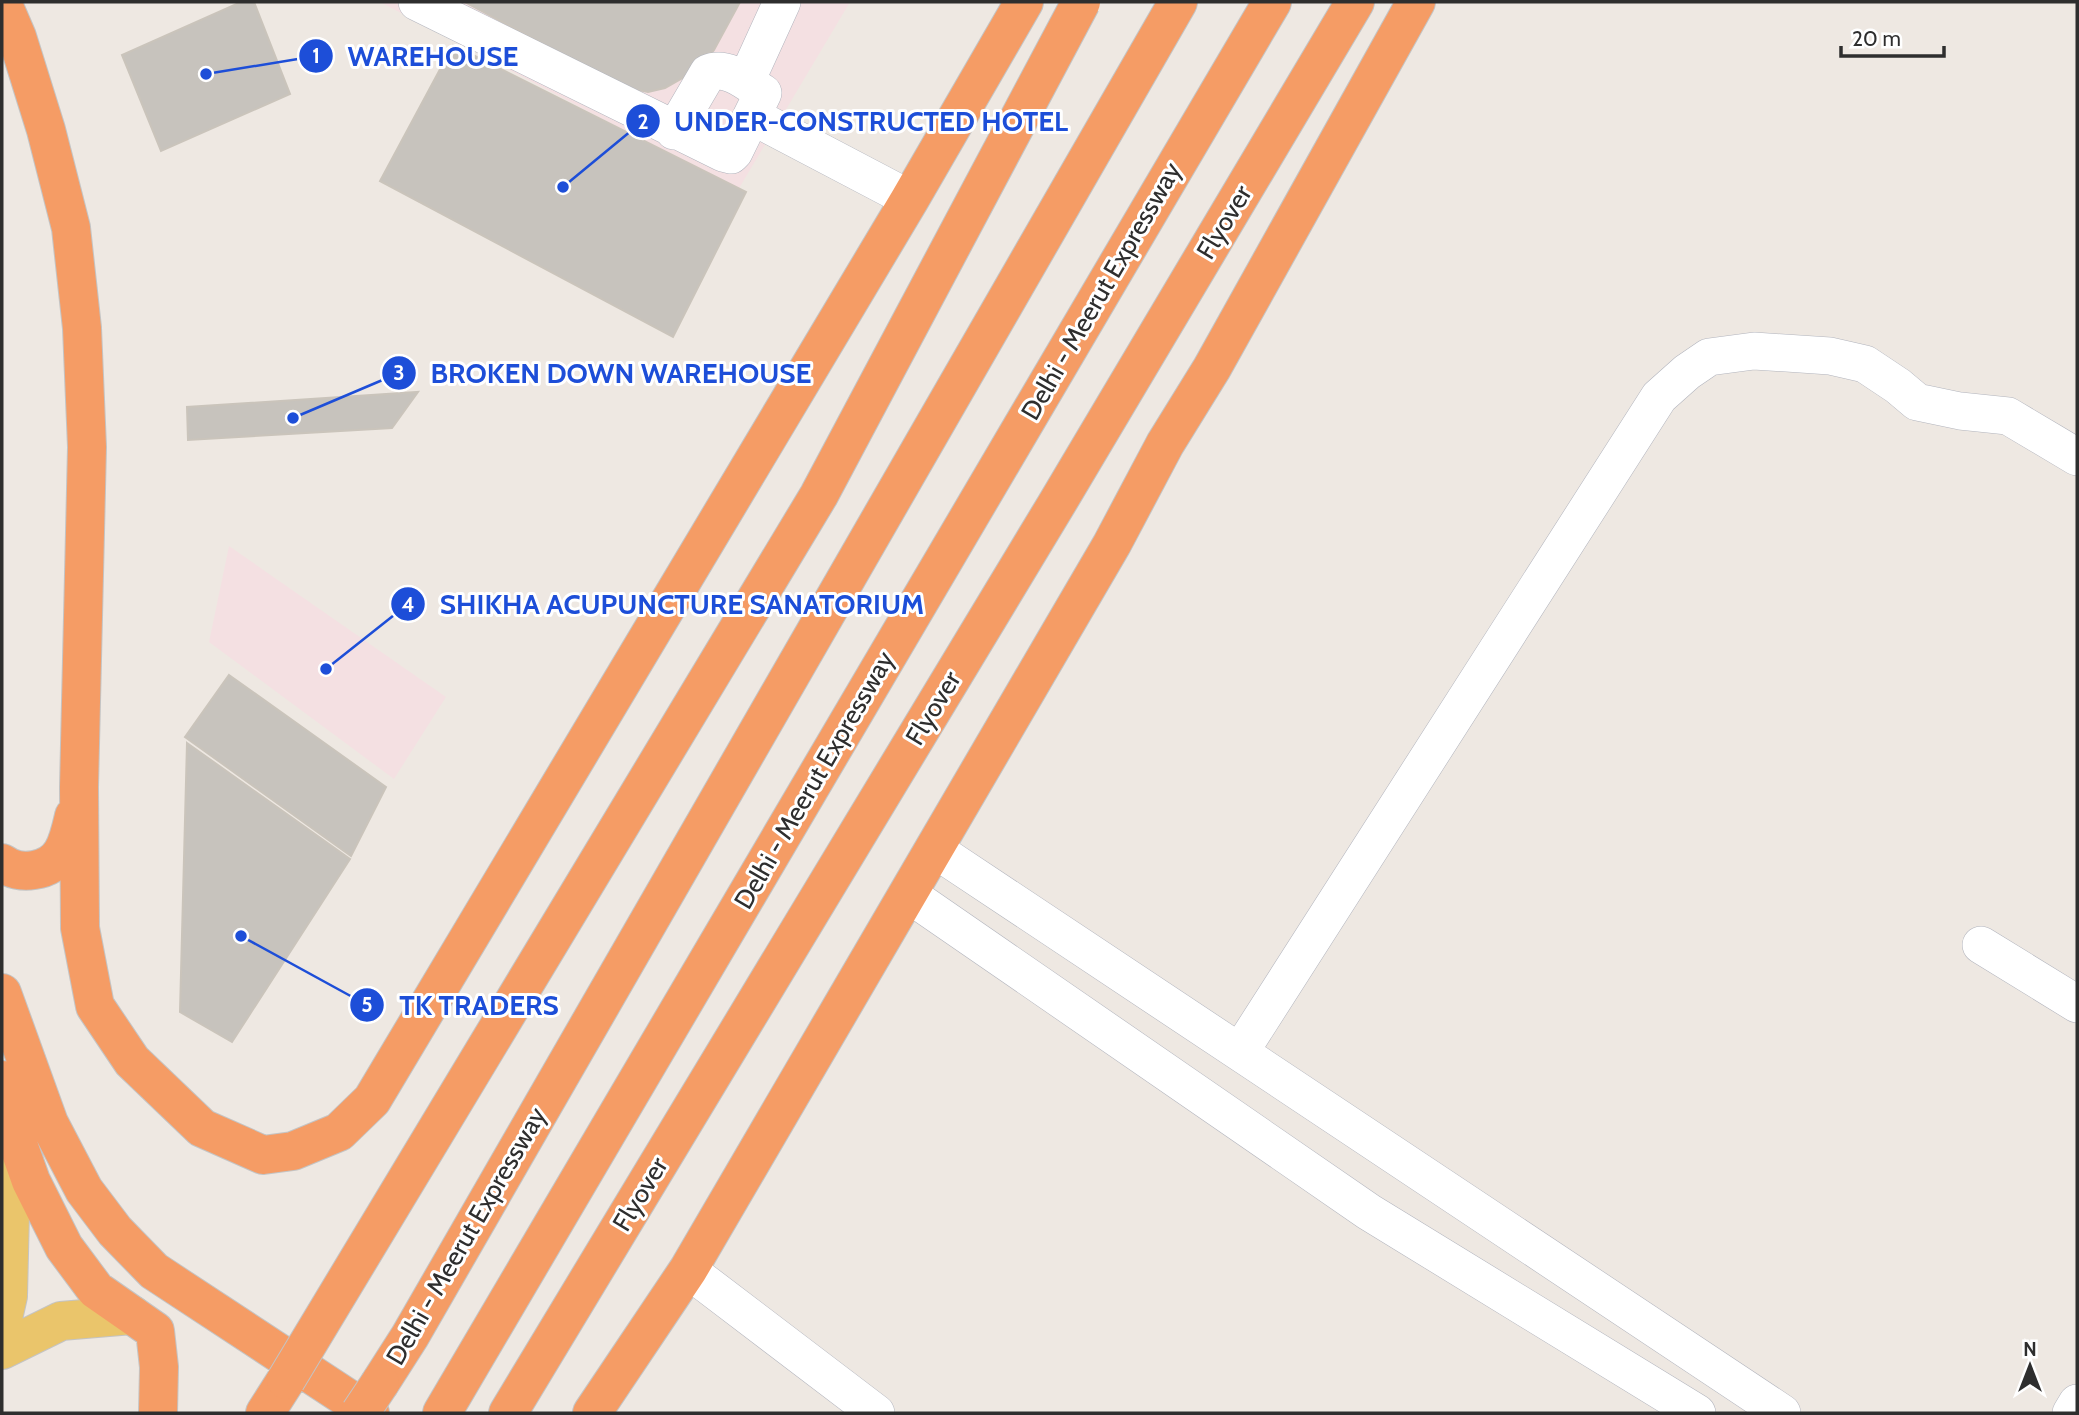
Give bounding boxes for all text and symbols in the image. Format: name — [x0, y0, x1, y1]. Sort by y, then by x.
scale bar — [1841, 14, 1944, 58]
text: 20 m — [1852, 26, 1901, 51]
callout: WAREHOUSE — [299, 32, 532, 81]
text: WAREHOUSE — [348, 39, 518, 73]
text: 1 — [312, 43, 320, 68]
callout: UNDER-CONSTRUCTED HOTEL — [625, 97, 1082, 146]
text: UNDER-CONSTRUCTED HOTEL — [674, 104, 1068, 138]
text: 2 — [637, 109, 649, 134]
street label: Delhi - Meerut Expressway — [1014, 156, 1188, 426]
street label: Flyover — [1190, 179, 1259, 265]
callout: BROKEN DOWN WAREHOUSE — [382, 348, 826, 397]
text: BROKEN DOWN WAREHOUSE — [430, 356, 812, 390]
text: 3 — [393, 360, 405, 385]
callout: SHIKHA ACUPUNCTURE SANATORIUM — [391, 580, 938, 629]
text: SHIKHA ACUPUNCTURE SANATORIUM — [440, 587, 924, 621]
text: 4 — [401, 592, 415, 617]
street label: Delhi - Meerut Expressway — [727, 645, 901, 915]
street label: Flyover — [899, 665, 968, 751]
callout: TK TRADERS — [350, 980, 573, 1029]
text: TK TRADERS — [399, 988, 559, 1022]
text: 5 — [361, 992, 373, 1017]
street label: Delhi - Meerut Expressway — [379, 1101, 553, 1371]
street label: Flyover — [606, 1151, 675, 1237]
north arrow — [1995, 1331, 2065, 1401]
text: N — [2023, 1338, 2037, 1361]

